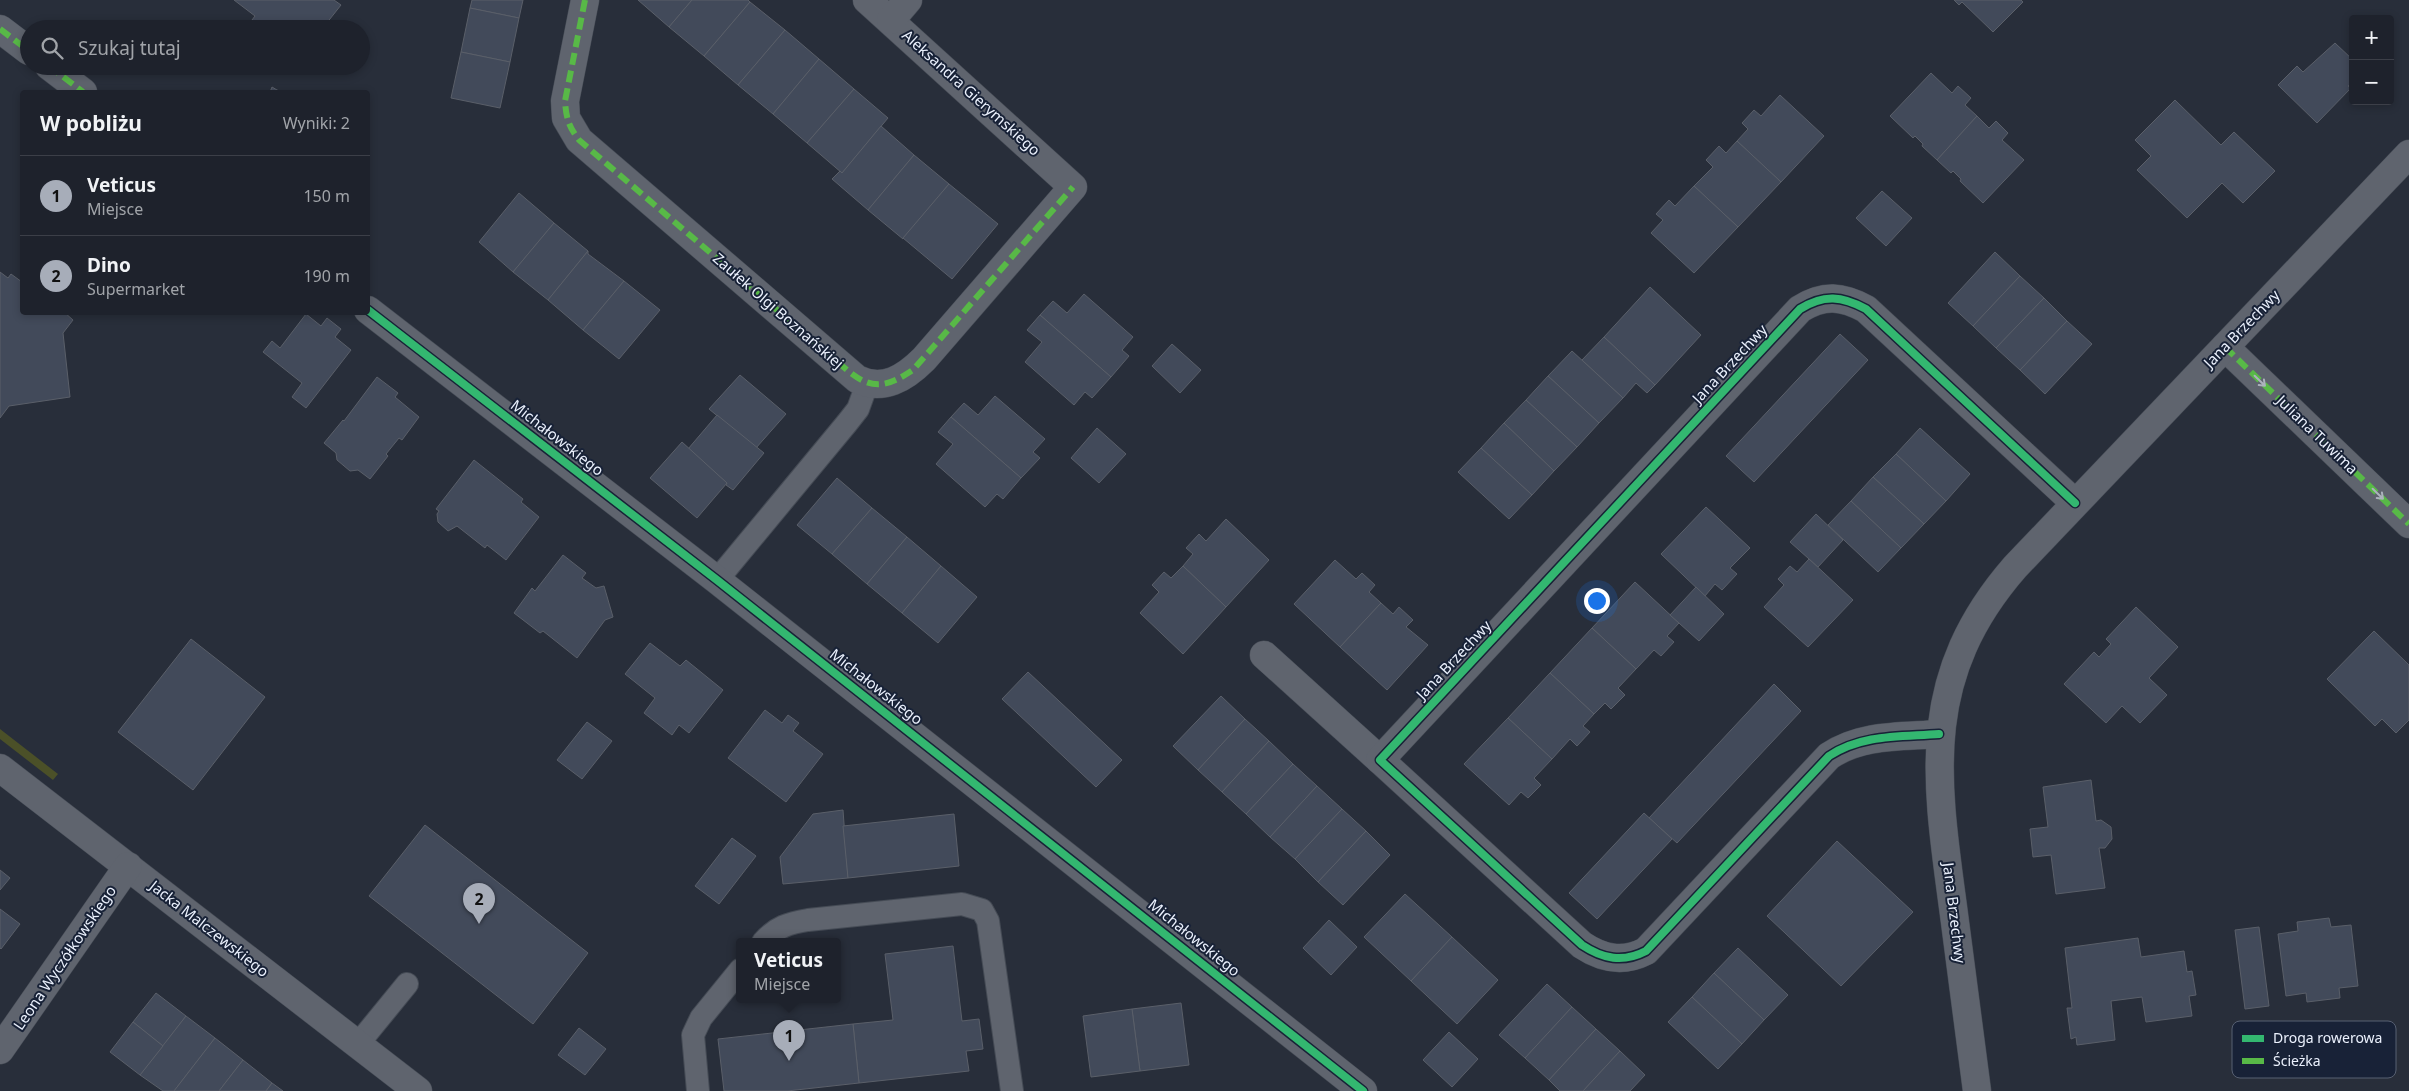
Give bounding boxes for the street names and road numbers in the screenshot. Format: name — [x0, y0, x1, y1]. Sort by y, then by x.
street label: Aleksandra Gierymskiego — [898, 25, 1045, 160]
street label: Zaułek Olgi Boznańskiej — [709, 248, 848, 373]
street label: Jana Brzechwy — [2197, 285, 2284, 373]
street label: Jana Brzechwy — [1686, 319, 1771, 409]
street label: Juliana Tuwima — [2271, 389, 2363, 478]
street label: Michałowskiego — [507, 395, 608, 480]
street label: Jana Brzechwy — [1410, 615, 1495, 705]
street label: Michałowskiego — [826, 644, 927, 729]
street label: Jana Brzechwy — [1939, 859, 1971, 965]
street label: Jacka Malczewskiego — [144, 874, 273, 981]
street label: Leona Wyczółkowskiego — [8, 881, 120, 1034]
street label: Michałowskiego — [1145, 894, 1245, 980]

